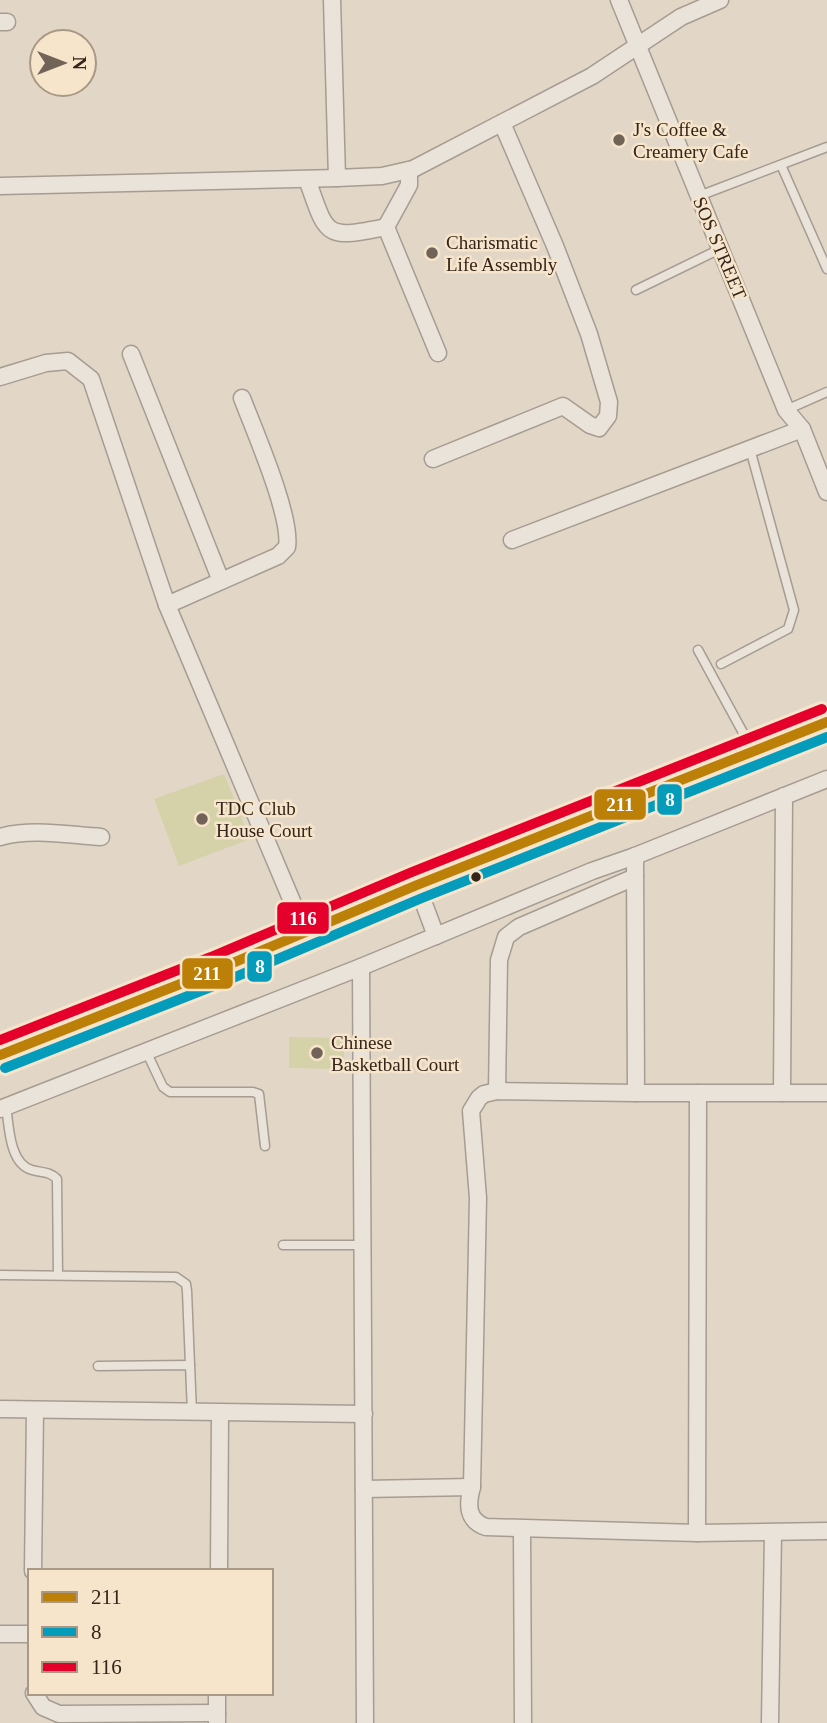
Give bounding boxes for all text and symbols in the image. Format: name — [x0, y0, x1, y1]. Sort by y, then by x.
north arrow — [28, 28, 98, 98]
text: N — [69, 56, 90, 70]
place label: J's Coffee & Creamery Cafe — [633, 119, 749, 162]
marker: J's Coffee & Creamery Cafe — [611, 132, 627, 148]
street label: SOS STREET — [689, 194, 751, 303]
place label: Charismatic Life Assembly — [446, 232, 558, 275]
marker: Charismatic Life Assembly — [424, 245, 440, 261]
line badge: 8 — [656, 783, 683, 816]
line badge: 211 — [593, 788, 647, 821]
text: 8 — [665, 789, 675, 810]
text: 211 — [606, 794, 634, 815]
place label: TDC Club House Court — [216, 798, 313, 841]
marker: TDC Club House Court — [194, 811, 210, 827]
unlabelled marker — [469, 870, 483, 884]
line badge: 116 — [276, 901, 330, 935]
text: 116 — [289, 908, 317, 929]
line badge: 8 — [246, 950, 273, 983]
text: 8 — [255, 956, 265, 977]
line badge: 211 — [181, 957, 234, 990]
text: 211 — [193, 963, 221, 984]
place label: Chinese Basketball Court — [331, 1032, 460, 1075]
marker: Chinese Basketball Court — [309, 1045, 325, 1061]
legend — [28, 1569, 273, 1695]
text: 211 — [91, 1585, 122, 1609]
text: 8 — [91, 1620, 102, 1644]
text: 116 — [91, 1655, 122, 1679]

